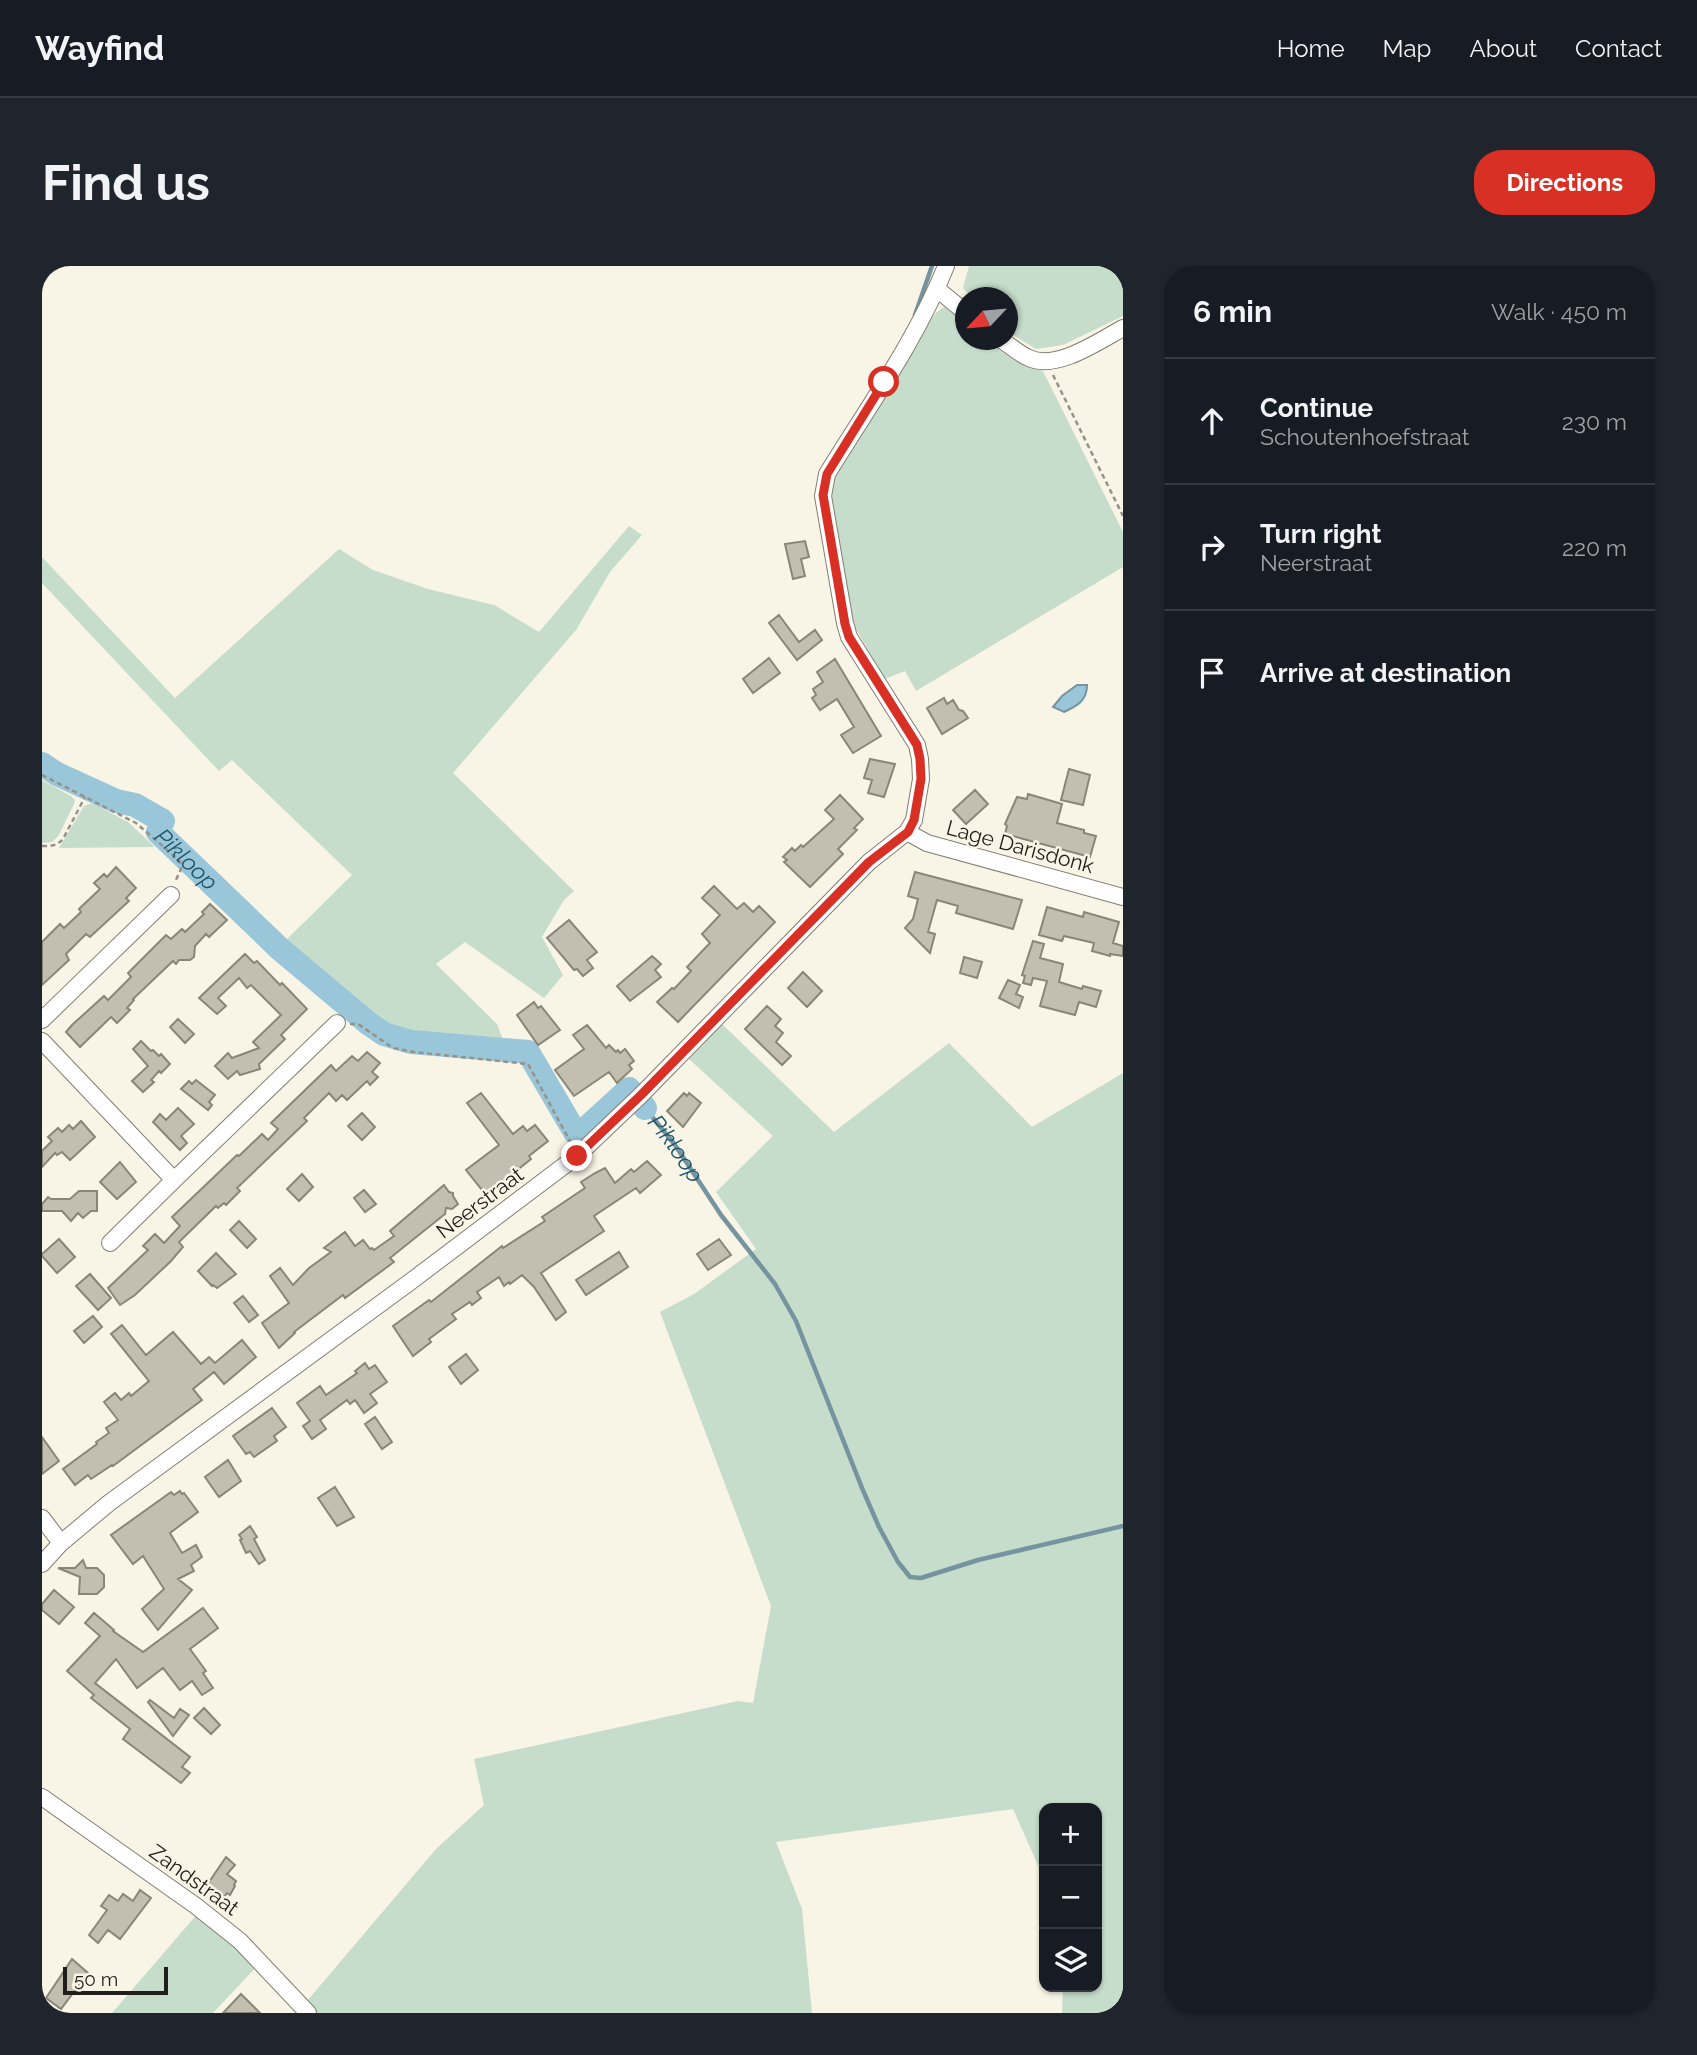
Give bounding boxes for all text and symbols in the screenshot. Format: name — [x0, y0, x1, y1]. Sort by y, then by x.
text: Wayfind — [35, 29, 164, 68]
text: Home — [1277, 34, 1345, 63]
text: Map — [1383, 34, 1431, 63]
text: About — [1469, 34, 1537, 63]
text: Contact — [1575, 34, 1662, 63]
button: Directions — [1474, 150, 1655, 215]
text: Find us — [42, 154, 210, 211]
north arrow — [955, 287, 1018, 350]
text: 6 min — [1193, 294, 1272, 329]
text: Walk · 450 m — [1491, 298, 1627, 325]
route start — [868, 366, 899, 397]
text: Continue — [1260, 393, 1373, 423]
icon: ahead — [1193, 402, 1231, 440]
text: 230 m — [1562, 408, 1627, 435]
text: Schoutenhoefstraat — [1260, 423, 1469, 450]
text: Turn right — [1260, 519, 1381, 549]
icon: right — [1193, 528, 1231, 566]
text: 220 m — [1562, 534, 1627, 561]
text: Neerstraat — [1260, 549, 1372, 576]
icon: arrive — [1193, 654, 1231, 692]
text: Arrive at destination — [1260, 658, 1511, 688]
street label: Lage Darisdonk — [944, 815, 1097, 878]
water label: Pikloop — [150, 822, 224, 895]
water label: Pikloop — [643, 1109, 710, 1187]
route end — [561, 1140, 592, 1171]
street label: Neerstraat — [431, 1162, 528, 1243]
map controls — [1039, 1803, 1102, 1992]
button: + — [1039, 1803, 1102, 1866]
street label: Zandstraat — [145, 1839, 244, 1920]
button: − — [1039, 1866, 1102, 1929]
button: layers — [1039, 1929, 1102, 1992]
scale bar — [63, 1964, 168, 1996]
text: 50 m — [74, 1968, 118, 1990]

